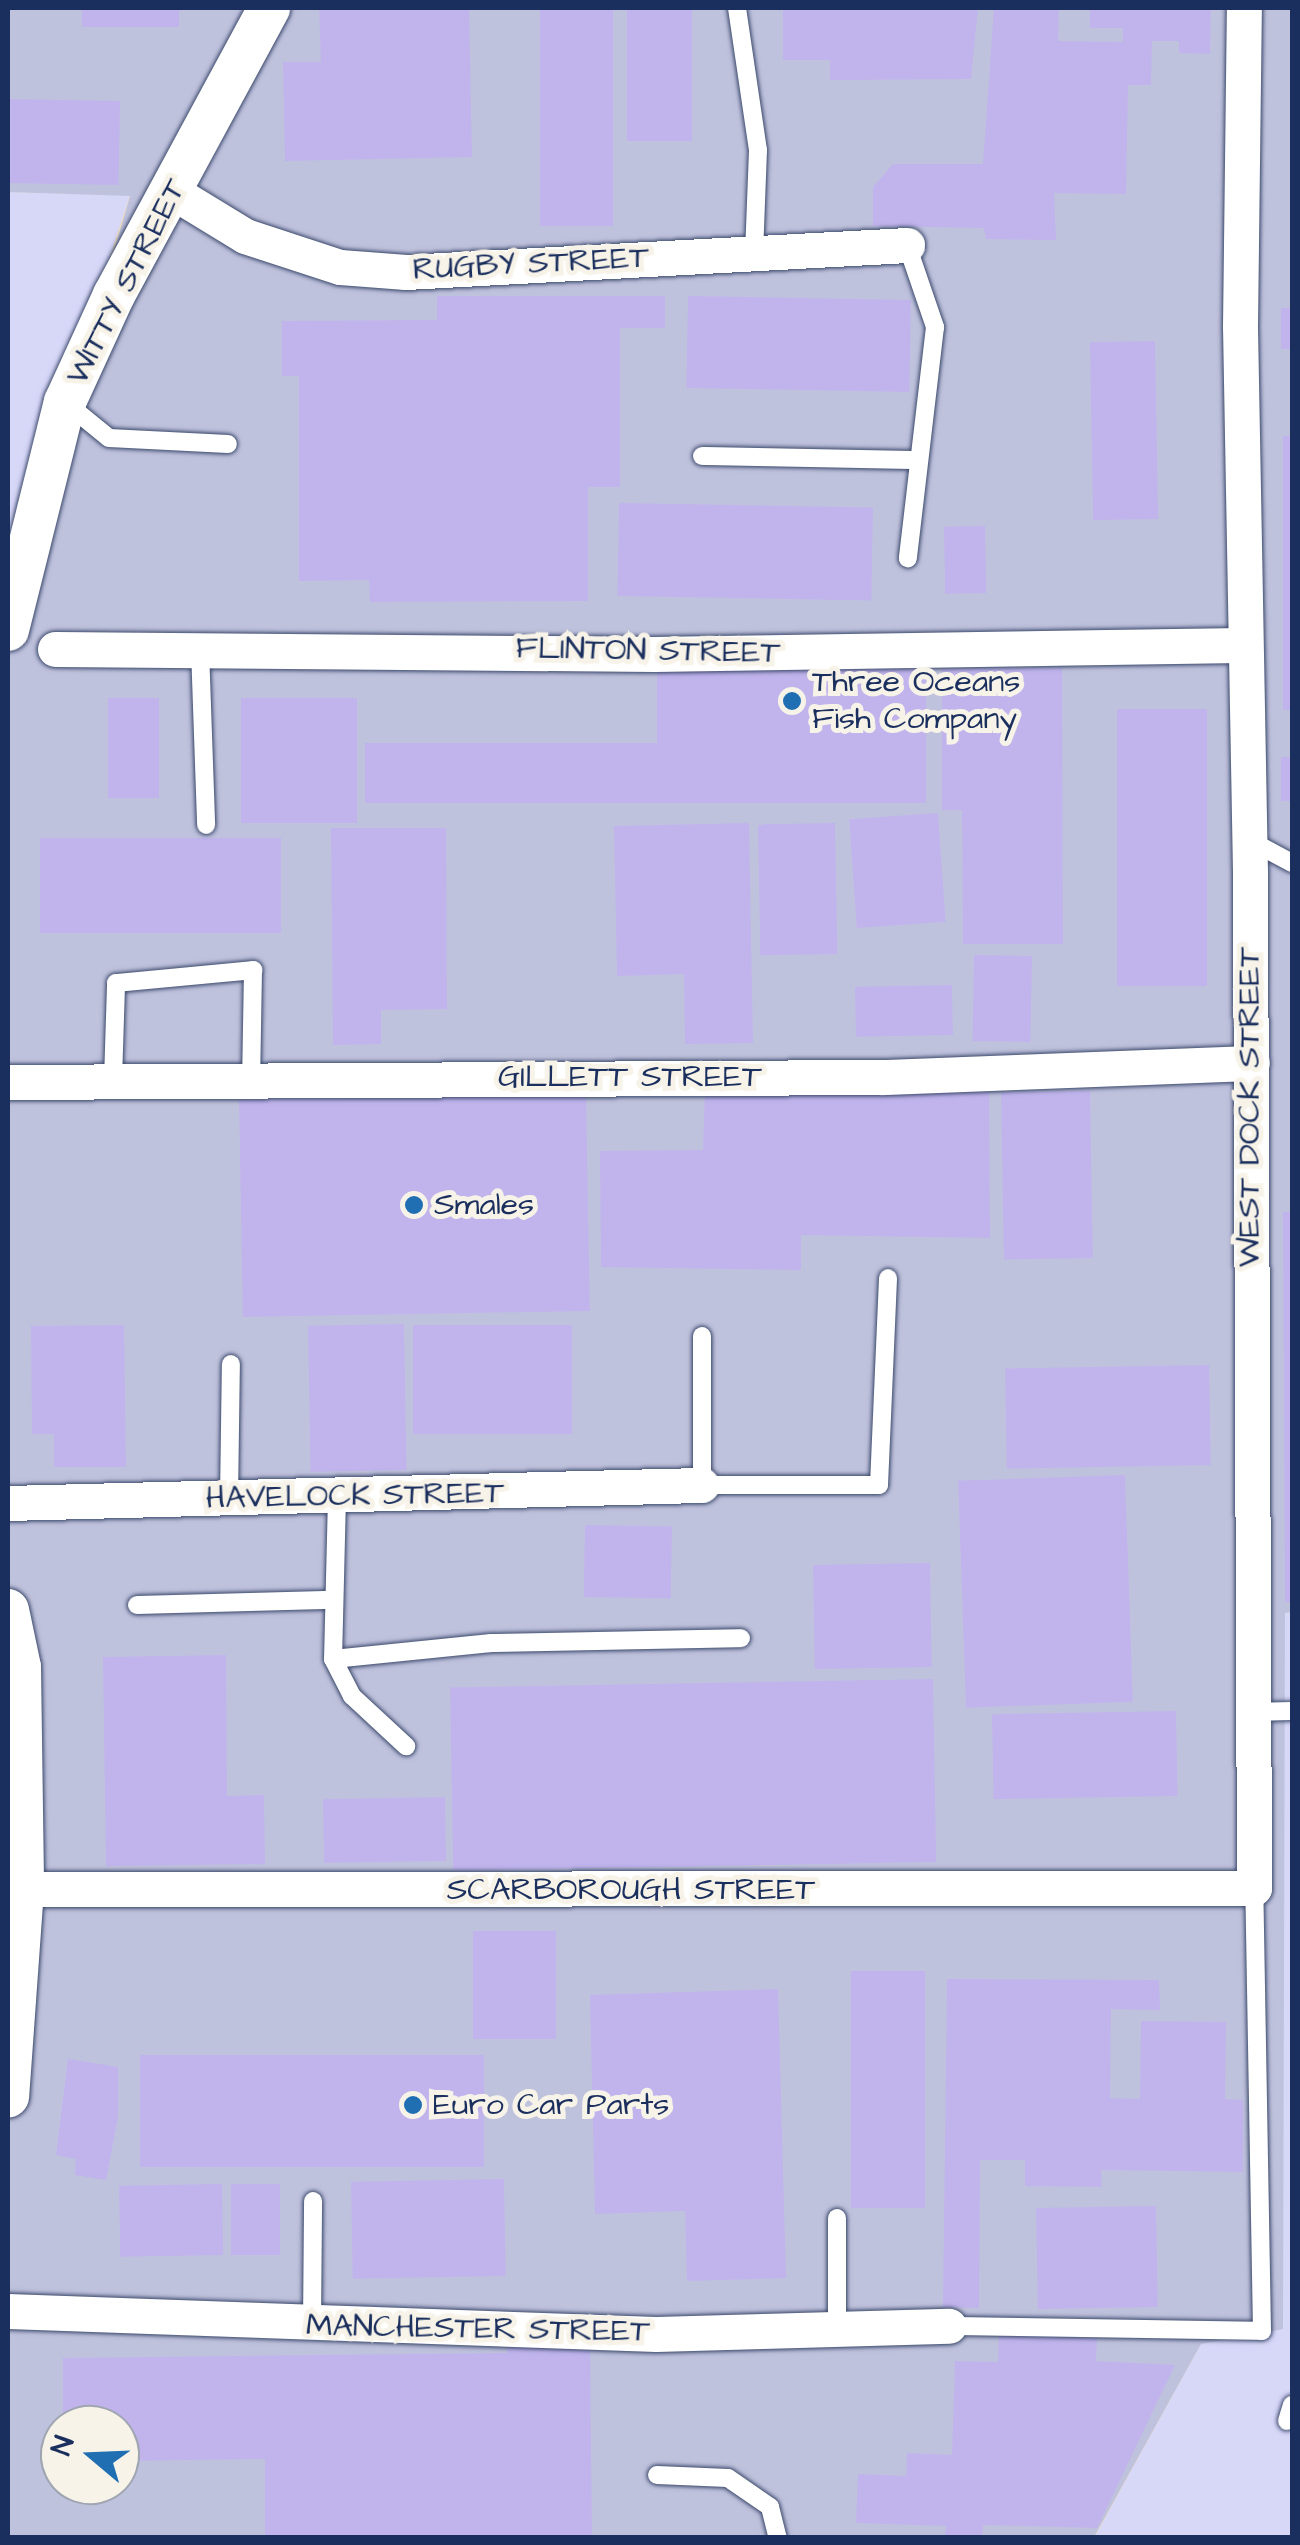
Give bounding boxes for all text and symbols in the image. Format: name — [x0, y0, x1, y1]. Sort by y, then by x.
street label: WITTY STREET — [59, 173, 195, 391]
street label: RUGBY STREET — [412, 239, 650, 289]
street label: FLINTON STREET — [515, 629, 781, 673]
place label: Three Oceans Fish Company — [812, 664, 1020, 739]
marker: Three Oceans Fish Company — [781, 690, 803, 712]
street label: WEST DOCK STREET — [1231, 947, 1269, 1267]
street label: GILLETT STREET — [498, 1058, 762, 1096]
place label: Smales — [434, 1186, 534, 1224]
marker: Smales — [403, 1194, 425, 1216]
street label: HAVELOCK STREET — [205, 1474, 505, 1518]
street label: SCARBOROUGH STREET — [447, 1871, 815, 1909]
place label: Euro Car Parts — [433, 2086, 669, 2124]
marker: Euro Car Parts — [402, 2094, 424, 2116]
street label: MANCHESTER STREET — [306, 2307, 650, 2351]
north arrow — [40, 2405, 140, 2505]
text: N — [42, 2431, 84, 2460]

